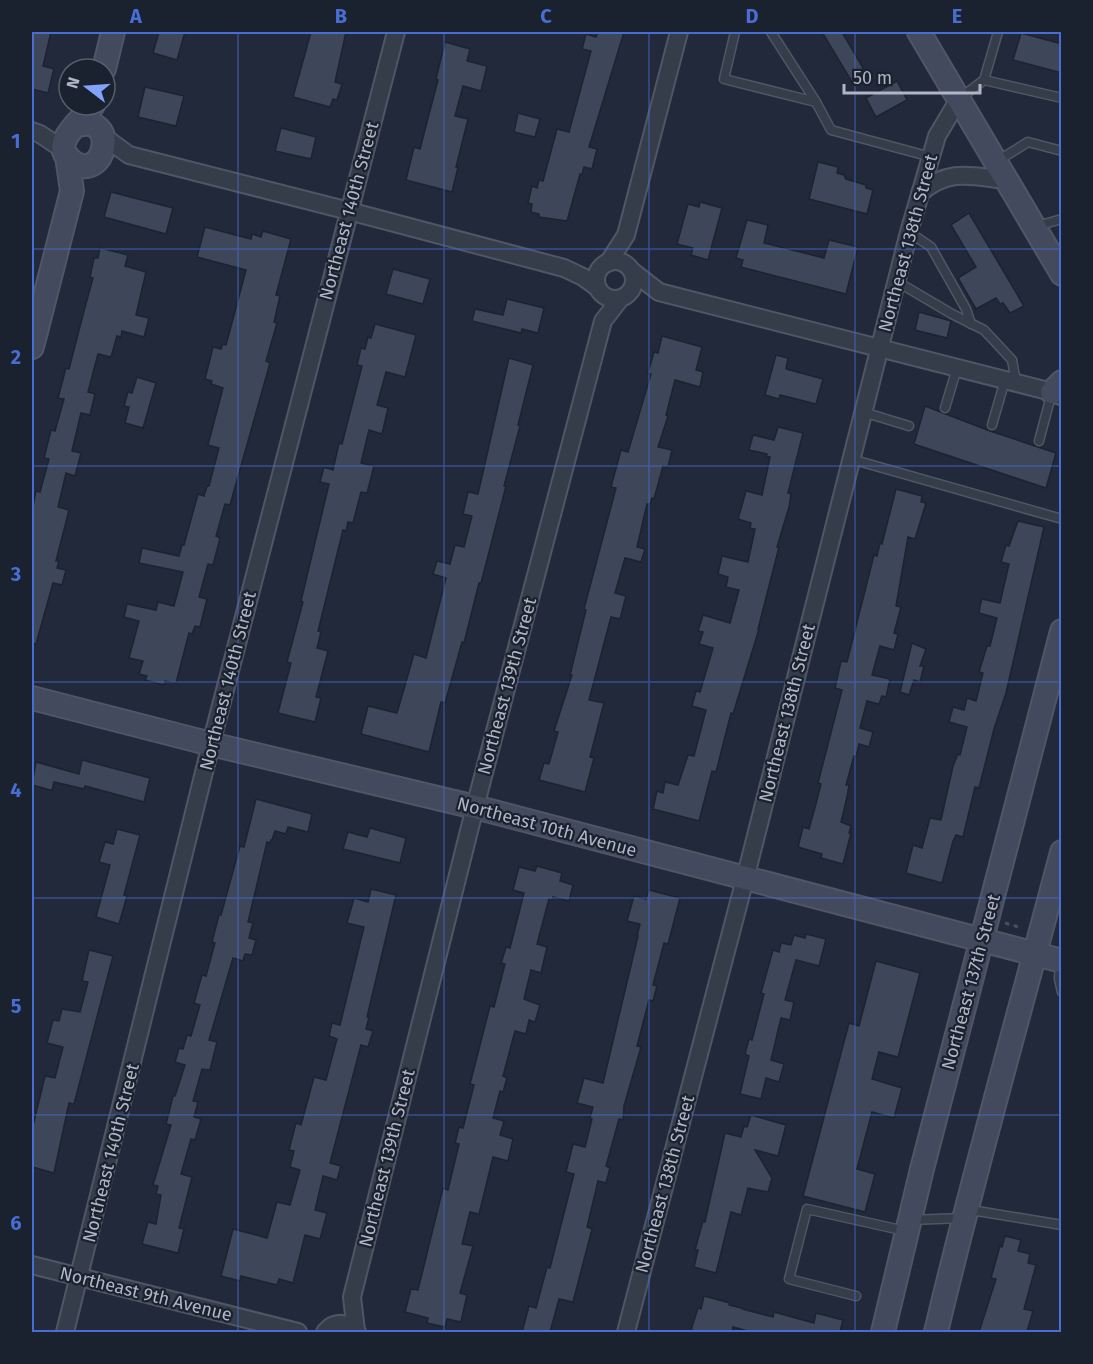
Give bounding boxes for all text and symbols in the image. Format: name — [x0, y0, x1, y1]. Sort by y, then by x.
text: A — [129, 4, 143, 28]
text: B — [335, 4, 347, 28]
text: C — [540, 4, 552, 28]
text: D — [745, 4, 759, 28]
text: E — [952, 4, 962, 28]
north arrow — [57, 57, 117, 117]
scale bar — [844, 57, 980, 95]
text: 50 m — [853, 67, 892, 89]
text: N — [62, 75, 84, 91]
street label: Northeast 140th Street — [315, 119, 384, 303]
text: 1 — [11, 129, 21, 153]
street label: Northeast 138th Street — [874, 151, 942, 334]
text: 2 — [11, 345, 21, 369]
text: 3 — [10, 562, 21, 586]
street label: Northeast 140th Street — [195, 589, 261, 773]
street label: Northeast 139th Street — [473, 595, 541, 777]
street label: Northeast 138th Street — [754, 621, 820, 804]
text: 4 — [10, 778, 22, 802]
street label: Northeast 10th Avenue — [455, 792, 639, 862]
street label: Northeast 137th Street — [937, 891, 1005, 1072]
text: 5 — [11, 994, 22, 1018]
street label: Northeast 140th Street — [78, 1061, 144, 1245]
street label: Northeast 139th Street — [354, 1066, 420, 1249]
street label: Northeast 138th Street — [631, 1092, 699, 1275]
text: 6 — [10, 1211, 22, 1235]
street label: Northeast 9th Avenue — [58, 1262, 234, 1326]

